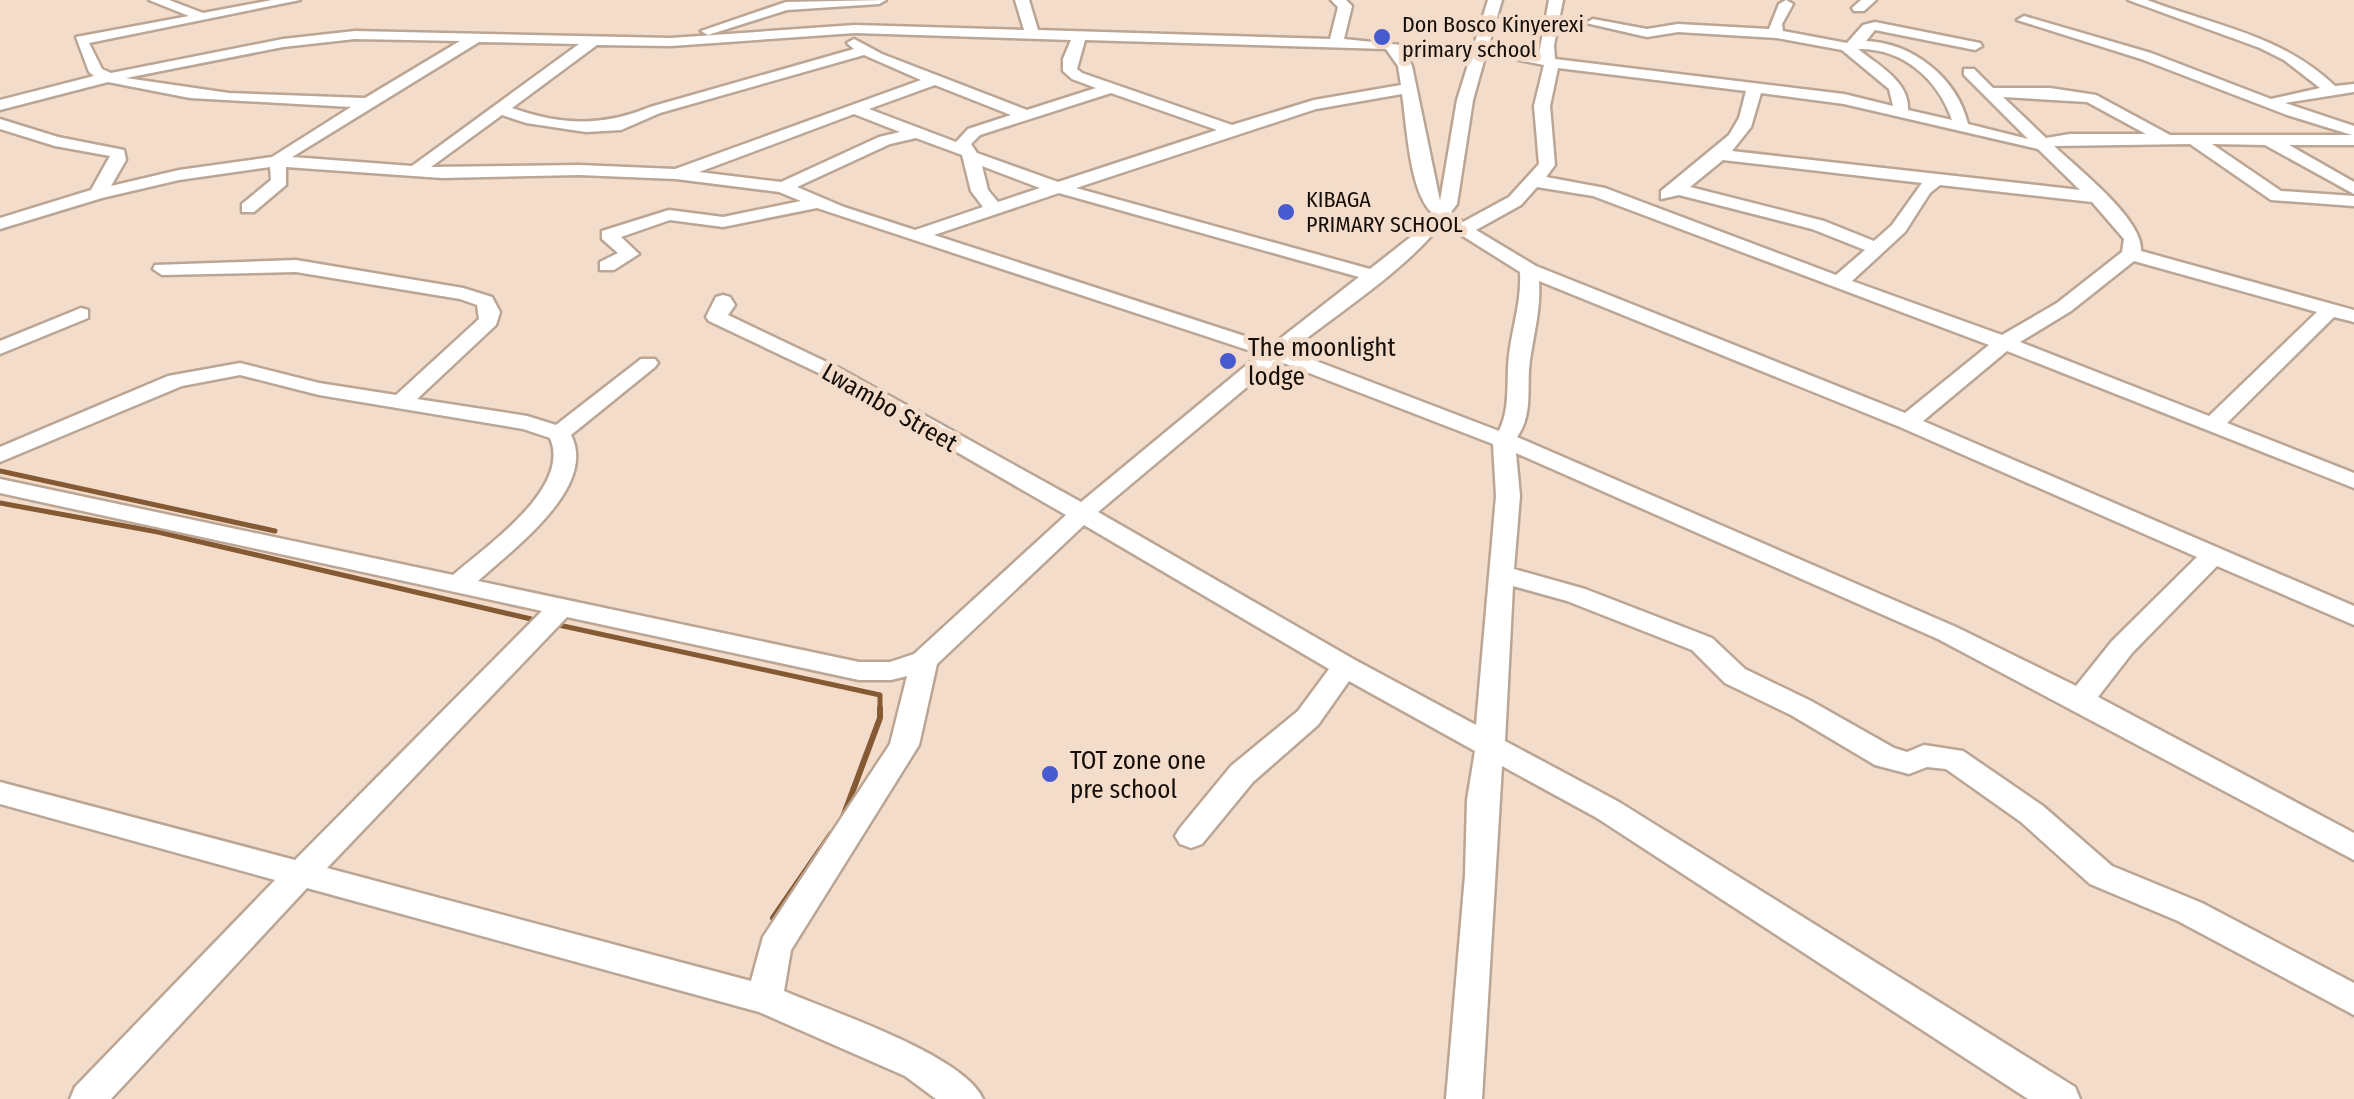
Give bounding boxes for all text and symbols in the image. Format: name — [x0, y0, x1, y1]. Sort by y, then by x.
place label: Don Bosco Kinyerexi primary school — [1402, 11, 1584, 63]
marker: Don Bosco Kinyerexi primary school — [1371, 26, 1393, 48]
place label: KIBAGA PRIMARY SCHOOL — [1306, 186, 1463, 238]
marker: KIBAGA PRIMARY SCHOOL — [1275, 201, 1297, 223]
place label: The moonlight lodge — [1248, 333, 1397, 392]
marker: The moonlight lodge — [1217, 350, 1239, 372]
street label: Lwambo Street — [816, 357, 963, 459]
place label: TOT zone one pre school — [1070, 746, 1206, 805]
marker: TOT zone one pre school — [1039, 763, 1061, 785]

